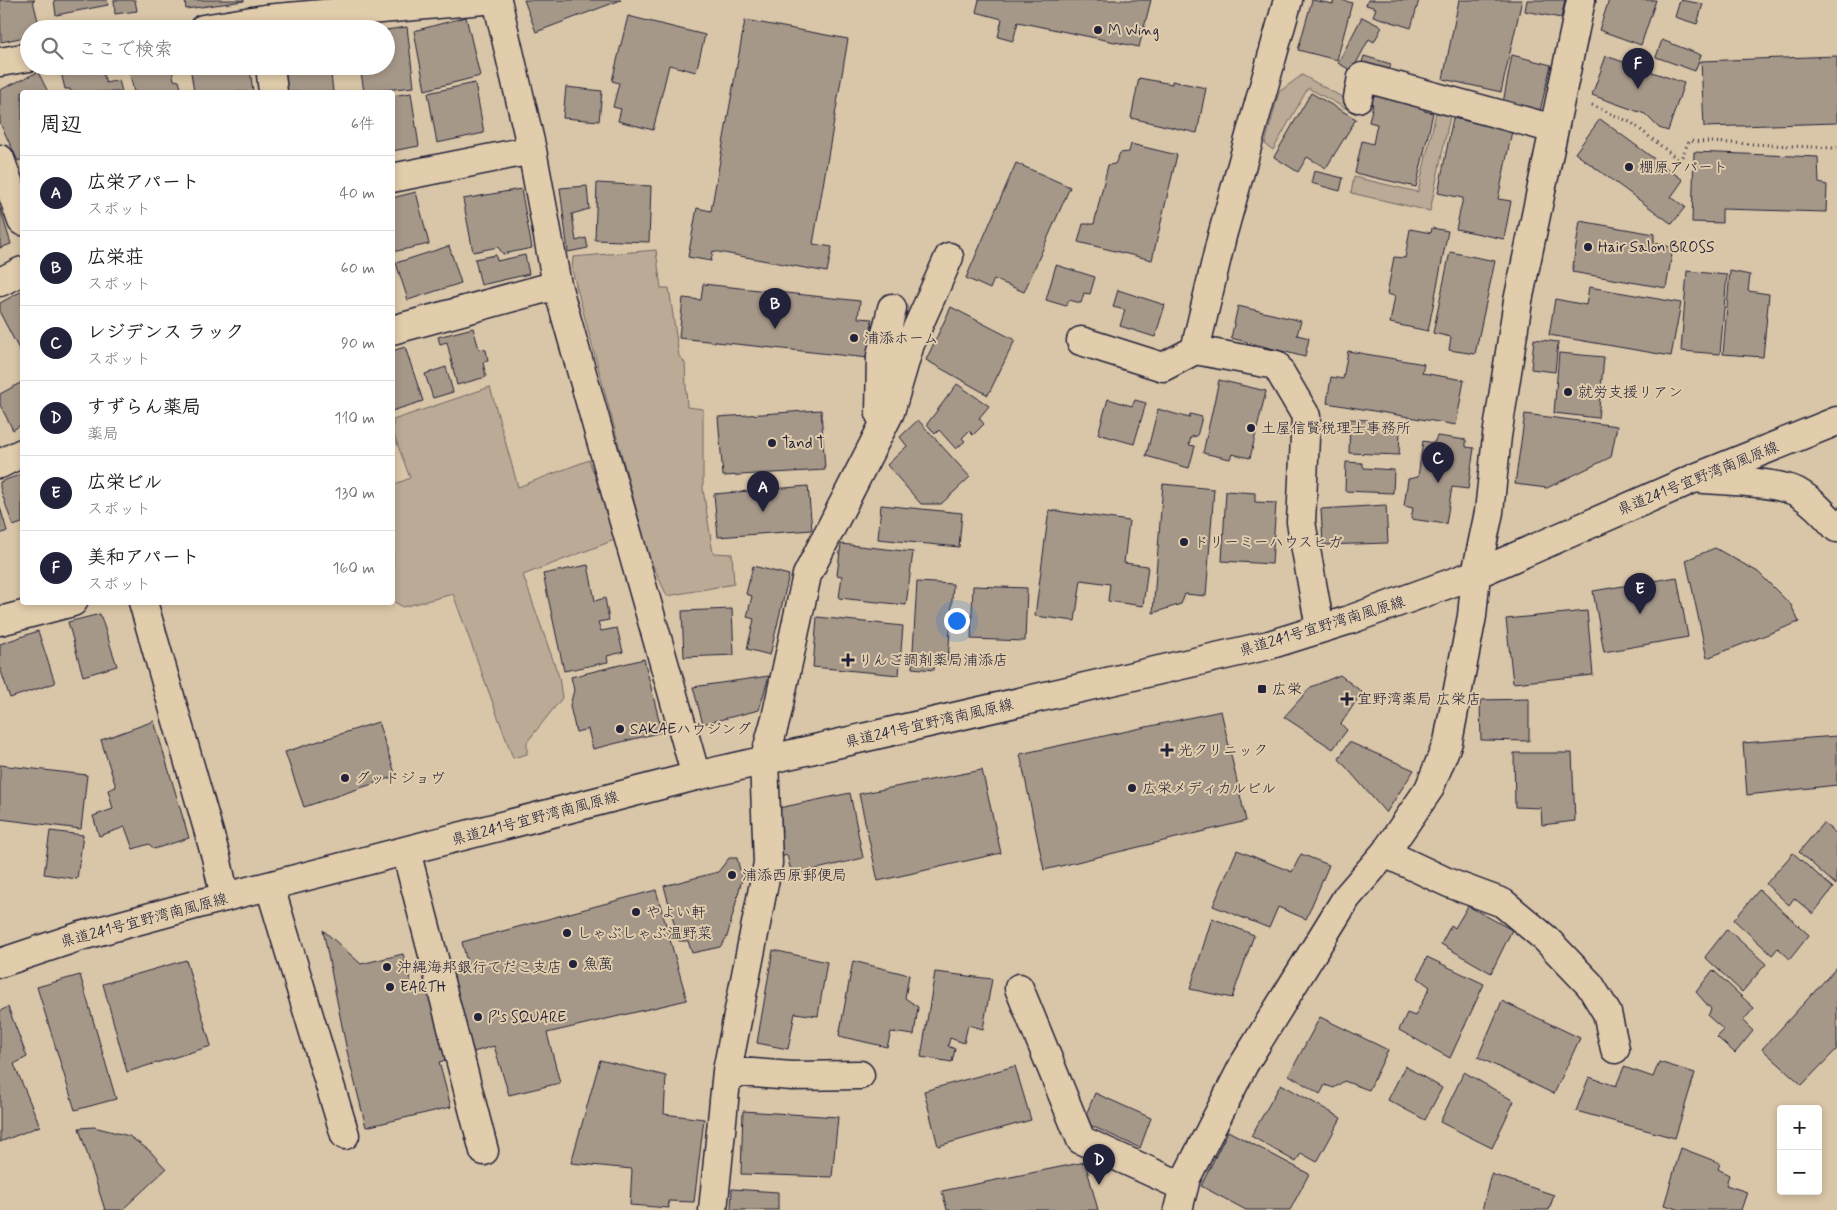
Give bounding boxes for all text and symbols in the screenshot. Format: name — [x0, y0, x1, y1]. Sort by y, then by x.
search box — [20, 20, 395, 75]
place label: M Wing — [1108, 21, 1159, 41]
marker: M Wing — [1092, 24, 1104, 36]
icon: search — [38, 34, 66, 62]
text: ここで検索 — [78, 37, 173, 62]
pin: F — [1622, 48, 1654, 89]
text: 周辺 — [40, 111, 82, 139]
text: 6件 — [351, 114, 375, 135]
place label: 棚原アパート — [1639, 158, 1728, 178]
marker: 棚原アパート — [1623, 161, 1635, 173]
text: 広栄アパート — [87, 170, 200, 195]
text: A — [51, 183, 61, 204]
text: 40 m — [339, 183, 375, 204]
text: スポット — [87, 199, 151, 220]
place label: Hair Salon BROSS — [1598, 238, 1715, 258]
marker: Hair Salon BROSS — [1582, 241, 1594, 253]
text: 広栄荘 — [87, 245, 144, 270]
text: B — [51, 258, 61, 279]
text: 60 m — [341, 258, 375, 279]
text: スポット — [87, 274, 151, 295]
pin: B — [759, 288, 791, 329]
text: レジデンス ラック — [87, 320, 244, 345]
place label: 浦添ホーム — [864, 329, 938, 349]
marker: 浦添ホーム — [848, 332, 860, 344]
text: C — [50, 333, 62, 354]
text: 90 m — [341, 333, 375, 354]
text: スポット — [87, 349, 151, 370]
place label: 就労支援リアン — [1578, 383, 1683, 403]
marker: 就労支援リアン — [1562, 386, 1574, 398]
text: すずらん薬局 — [87, 395, 201, 420]
text: D — [50, 408, 62, 429]
text: 110 m — [334, 408, 375, 429]
place label: 土屋信賢税理士事務所 — [1261, 419, 1411, 439]
marker: 土屋信賢税理士事務所 — [1245, 422, 1257, 434]
text: 薬局 — [87, 424, 119, 445]
place label: Tand T — [782, 434, 826, 454]
marker: Tand T — [766, 437, 778, 449]
street label: 県道241号宜野湾南風原線 — [1615, 437, 1782, 520]
pin: C — [1422, 442, 1454, 483]
text: 広栄ビル — [87, 470, 163, 495]
pin: A — [747, 471, 779, 512]
text: E — [51, 483, 61, 504]
text: 130 m — [334, 483, 375, 504]
text: スポット — [87, 499, 151, 520]
place label: ドリーミーハウスヒガ — [1194, 533, 1343, 553]
marker: ドリーミーハウスヒガ — [1178, 536, 1190, 548]
text: 美和アパート — [87, 545, 200, 570]
text: F — [52, 558, 60, 579]
text: 160 m — [332, 558, 375, 579]
pin: E — [1624, 573, 1656, 614]
text: スポット — [87, 574, 151, 595]
street label: 県道241号宜野湾南風原線 — [1237, 592, 1408, 662]
your location — [944, 608, 970, 634]
place label: りんご調剤薬局浦添店 — [858, 651, 1008, 671]
marker: りんご調剤薬局浦添店 — [842, 654, 854, 666]
place label: 広栄 — [1272, 680, 1302, 700]
marker: 広栄 — [1256, 683, 1268, 695]
place label: 宜野湾薬局 広栄店 — [1357, 690, 1481, 710]
marker: 宜野湾薬局 広栄店 — [1341, 693, 1353, 705]
street label: 県道241号宜野湾南風原線 — [843, 695, 1015, 753]
place label: SAKAEハウジング — [630, 720, 751, 740]
marker: SAKAEハウジング — [614, 723, 626, 735]
place label: 光クリニック — [1178, 741, 1268, 761]
marker: 光クリニック — [1160, 743, 1174, 757]
place label: グッドジョヴ — [355, 769, 445, 789]
marker: グッドジョヴ — [339, 772, 351, 784]
place label: 広栄メディカルビル — [1142, 779, 1276, 799]
marker: 広栄メディカルビル — [1126, 782, 1138, 794]
street label: 県道241号宜野湾南風原線 — [449, 787, 621, 851]
place label: 浦添西原郵便局 — [742, 866, 847, 886]
marker: 浦添西原郵便局 — [726, 869, 738, 881]
street label: 県道241号宜野湾南風原線 — [58, 889, 230, 953]
place label: やよい軒 — [646, 903, 706, 923]
marker: やよい軒 — [630, 906, 642, 918]
place label: しゃぶしゃぶ温野菜 — [577, 924, 712, 944]
marker: しゃぶしゃぶ温野菜 — [561, 927, 573, 939]
place label: 魚萬 — [583, 955, 613, 975]
place label: 沖縄海邦銀行てだこ支店 — [397, 958, 562, 978]
marker: 魚萬 — [567, 958, 579, 970]
marker: 沖縄海邦銀行てだこ支店 — [381, 961, 393, 973]
place label: EARTH — [400, 978, 446, 998]
marker: EARTH — [384, 981, 396, 993]
place label: P's SQUARE — [488, 1008, 567, 1028]
marker: P's SQUARE — [472, 1011, 484, 1023]
map controls — [1777, 1105, 1822, 1195]
button: + — [1777, 1105, 1822, 1150]
pin: D — [1083, 1144, 1115, 1185]
button: − — [1777, 1150, 1822, 1195]

